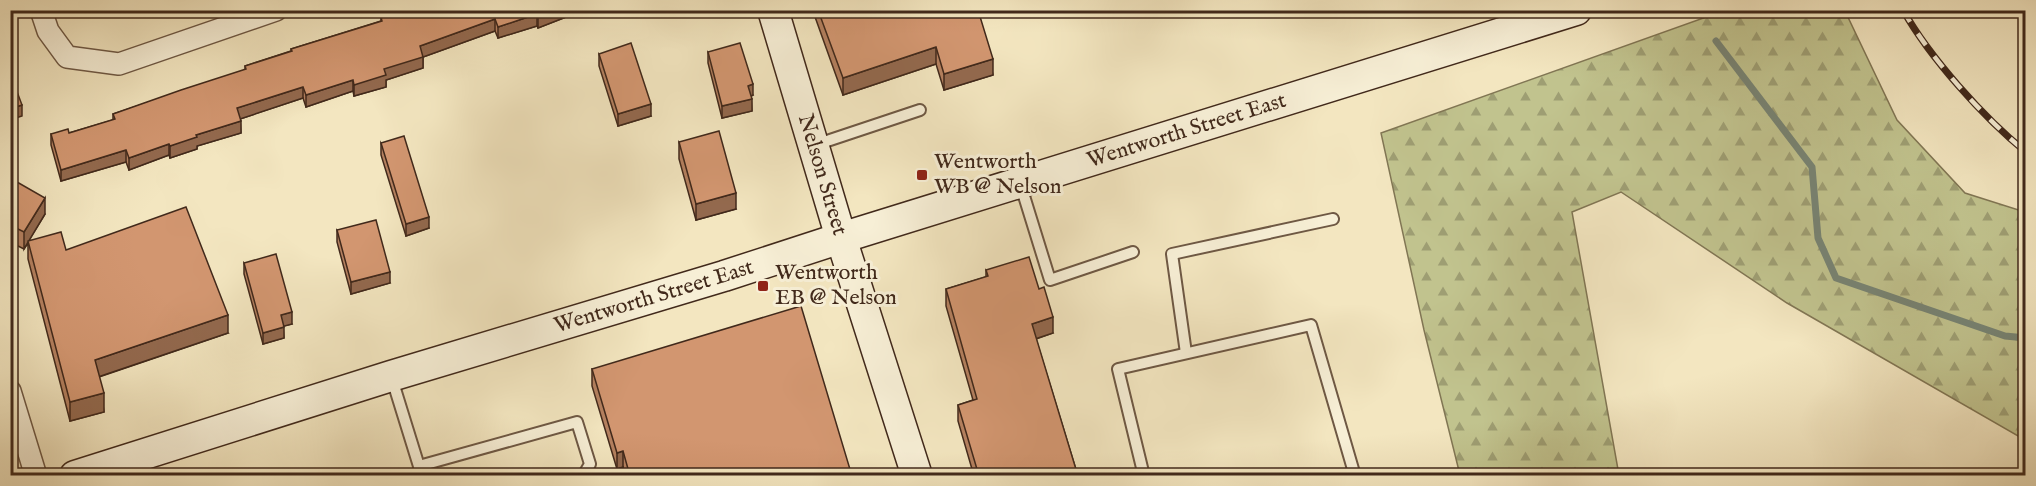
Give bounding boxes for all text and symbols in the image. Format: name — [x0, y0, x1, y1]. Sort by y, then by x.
street label: Wentworth Street East — [1084, 87, 1290, 175]
street label: Nelson Street — [791, 111, 854, 239]
place label: Wentworth WB @ Nelson — [934, 148, 1062, 201]
marker: Wentworth WB @ Nelson — [915, 168, 929, 182]
street label: Wentworth Street East — [551, 253, 758, 340]
place label: Wentworth EB @ Nelson — [775, 259, 897, 312]
marker: Wentworth EB @ Nelson — [756, 279, 770, 293]

